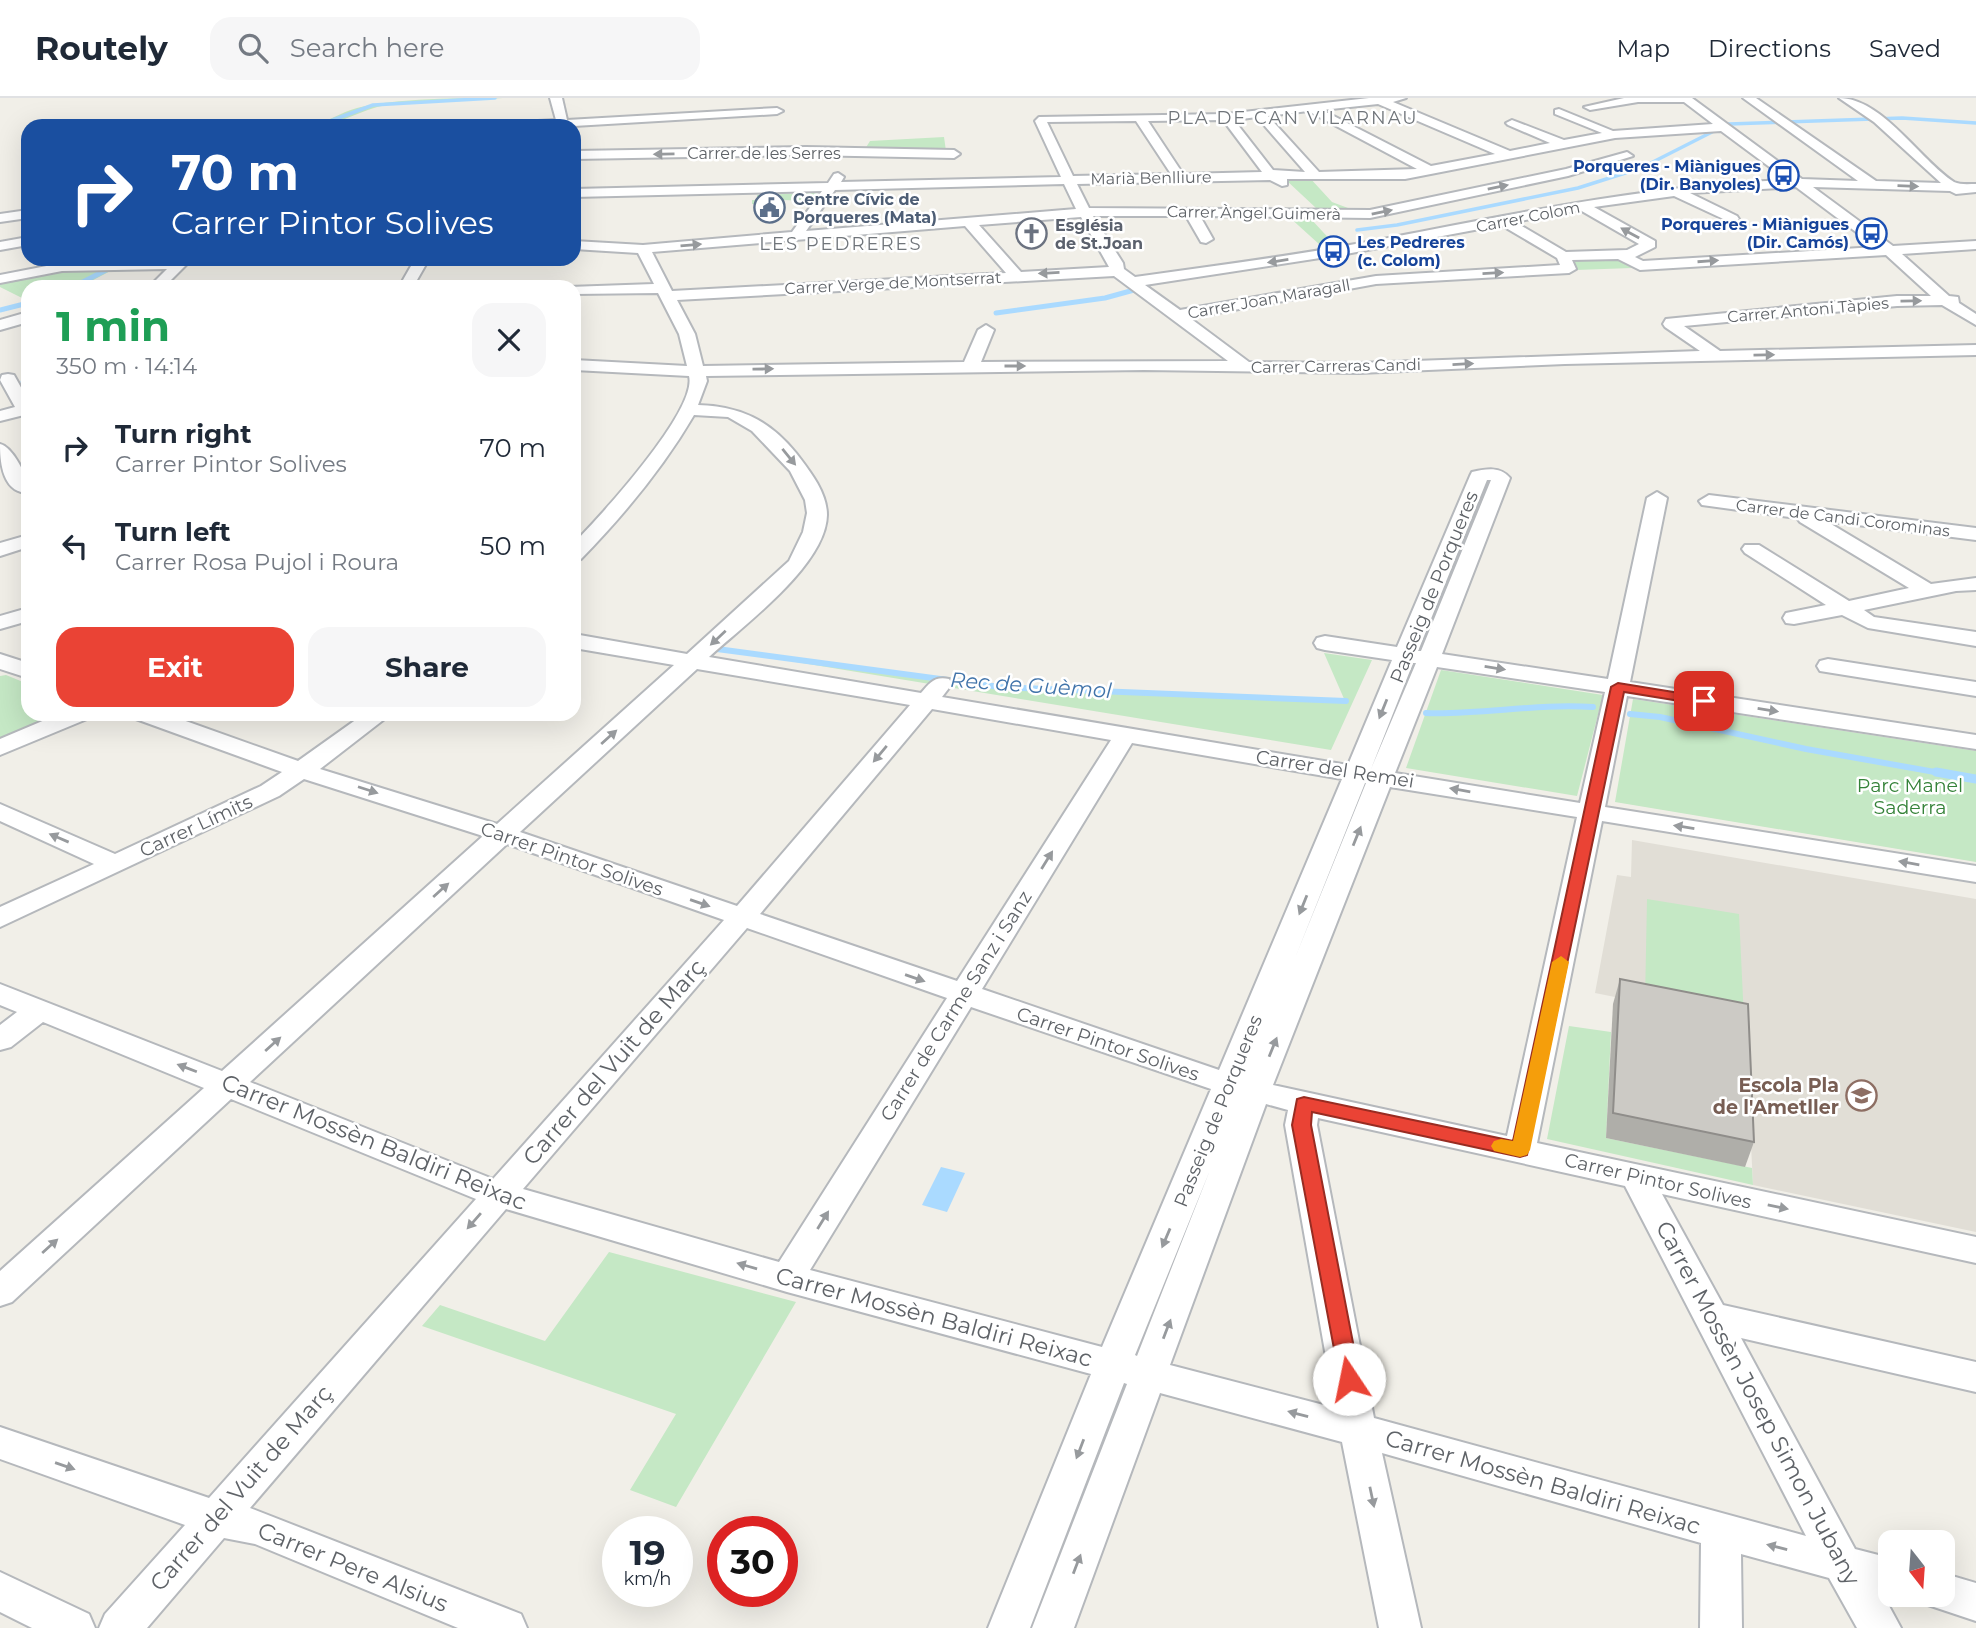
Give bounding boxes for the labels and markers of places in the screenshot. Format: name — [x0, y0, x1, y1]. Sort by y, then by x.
place label: Porqueres - Miànigues (Dir. Banyoles) — [1573, 157, 1761, 194]
bus stop icon: Porqueres - Miànigues (Dir. Banyoles) — [1767, 158, 1801, 192]
place label: Centre Cívic de Porqueres (Mata) — [793, 190, 937, 227]
public building icon: Centre Cívic de Porqueres (Mata) — [753, 191, 787, 225]
place label: Porqueres - Miànigues (Dir. Camós) — [1661, 215, 1849, 252]
place label: Església de St.Joan — [1055, 216, 1143, 253]
bus stop icon: Porqueres - Miànigues (Dir. Camós) — [1855, 216, 1889, 250]
church icon: Església de St.Joan — [1015, 217, 1049, 251]
place label: Les Pedreres (c. Colom) — [1357, 233, 1465, 270]
bus stop icon: Les Pedreres (c. Colom) — [1317, 234, 1351, 268]
pin — [1674, 671, 1734, 731]
place label: Escola Pla de l'Ametller — [1713, 1074, 1839, 1119]
school or university icon: Escola Pla de l'Ametller — [1845, 1079, 1879, 1113]

